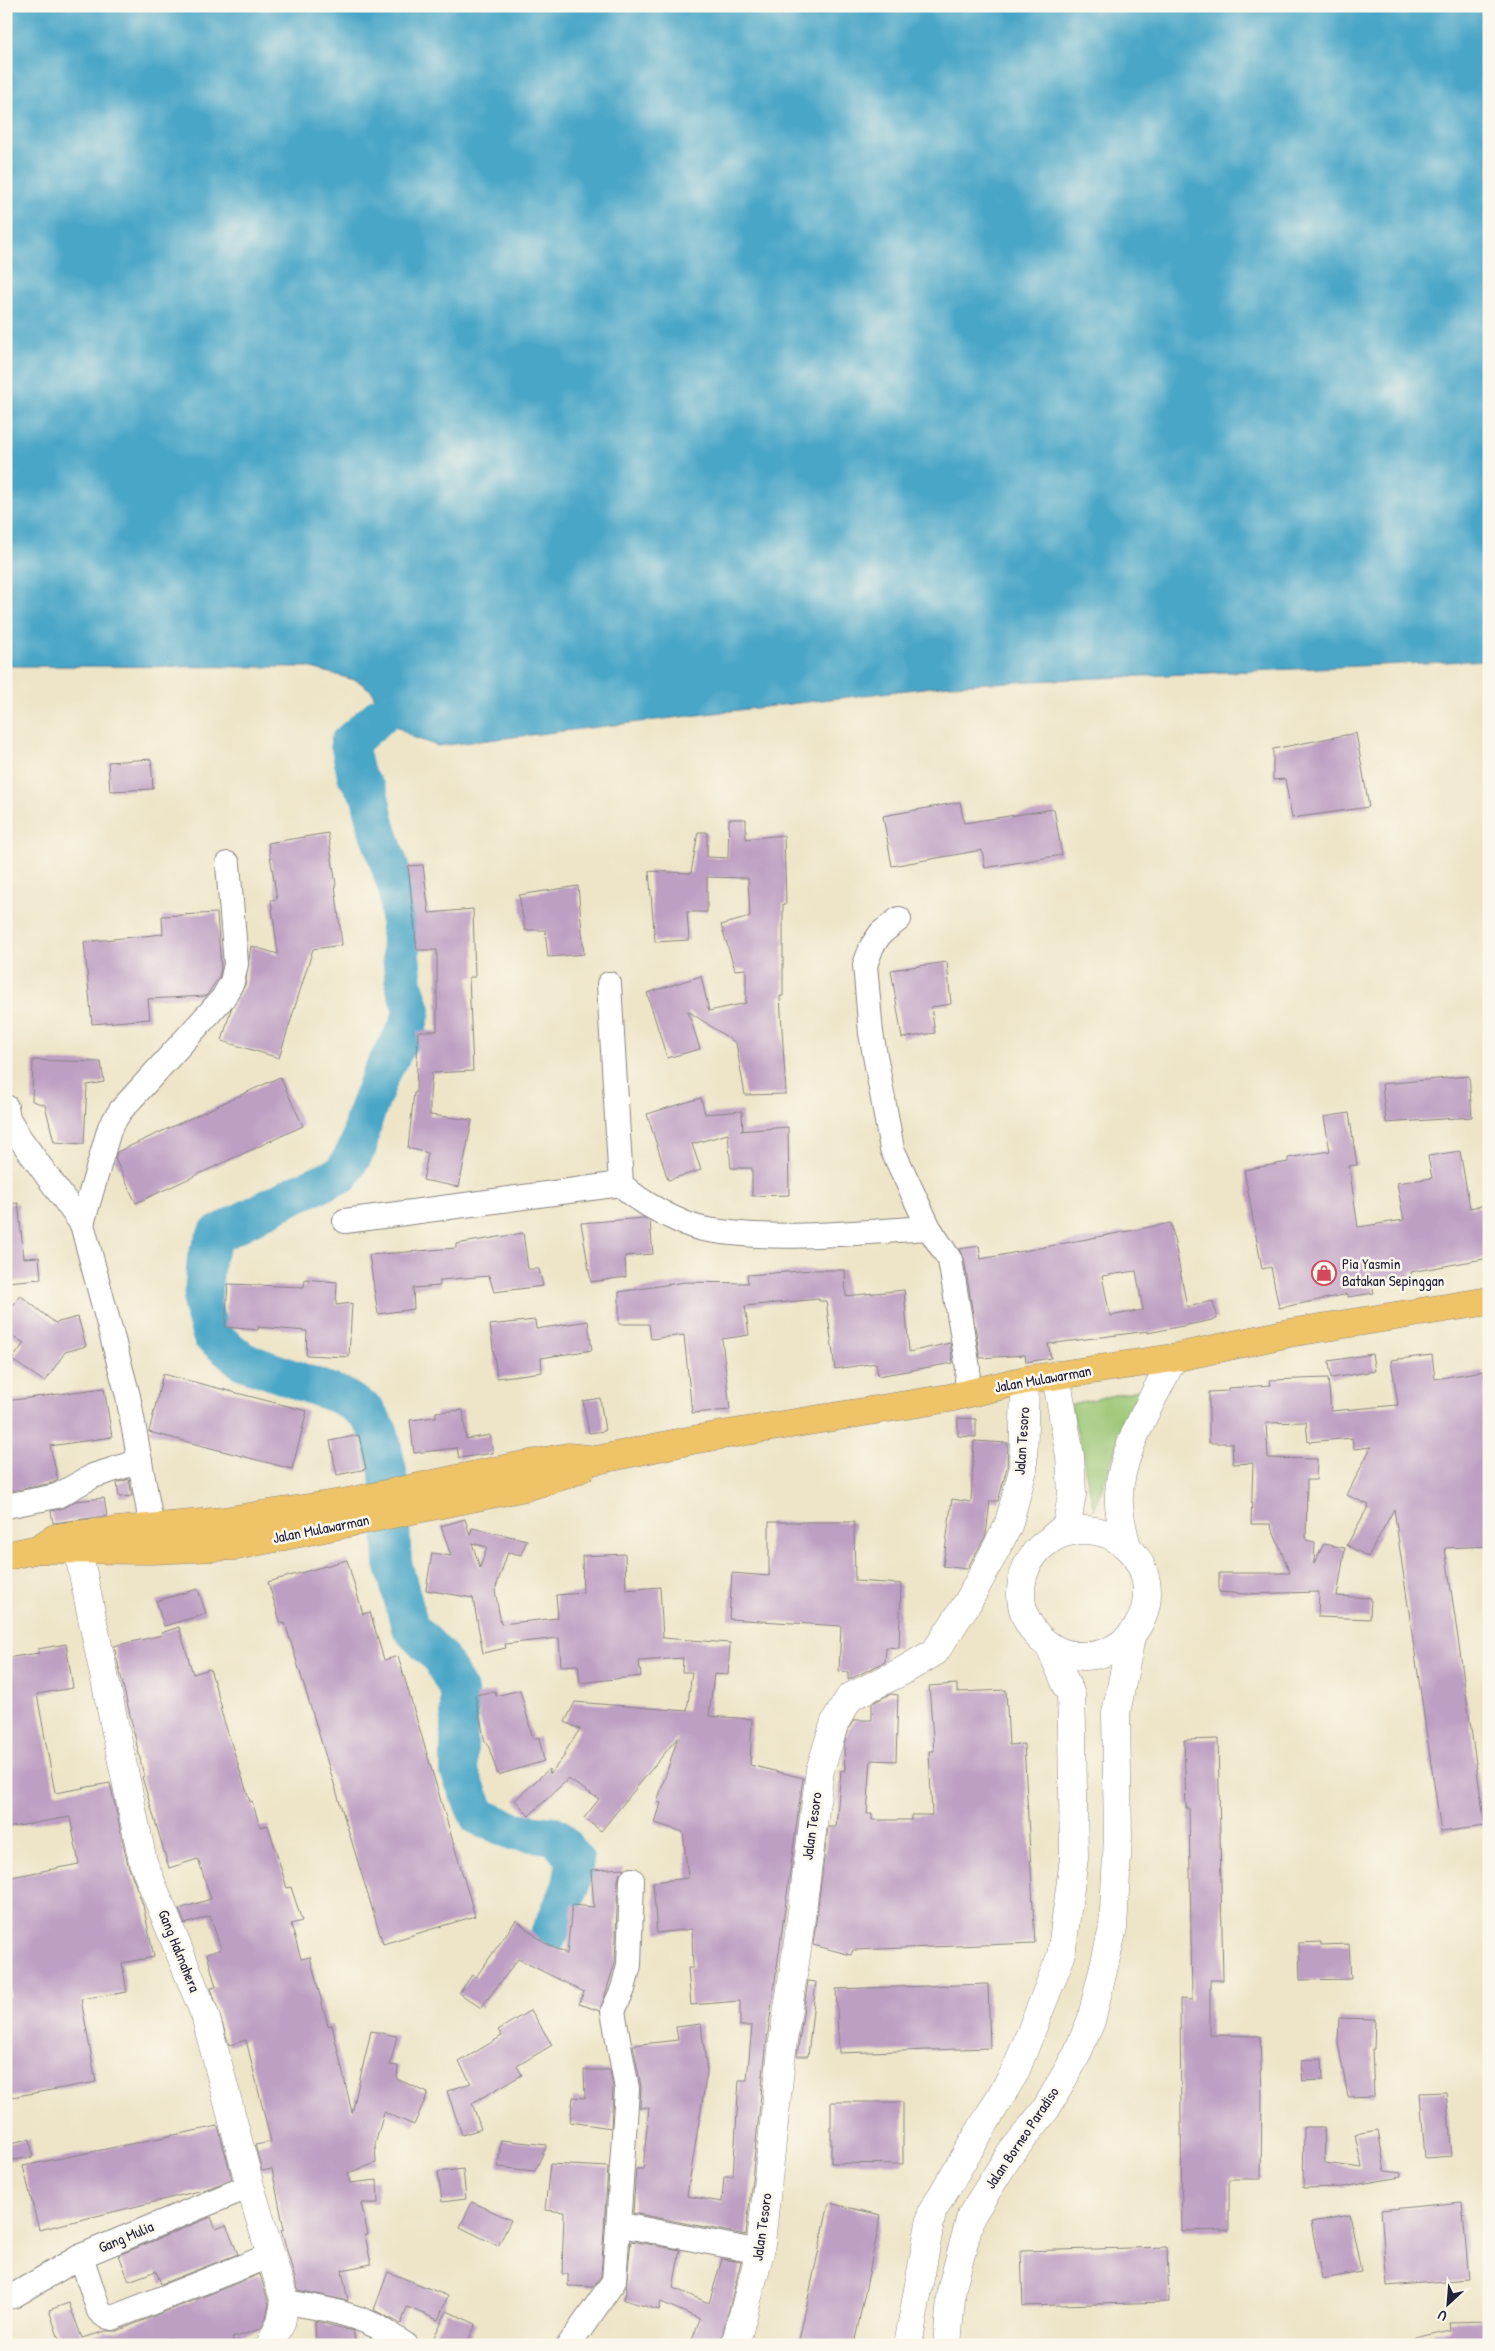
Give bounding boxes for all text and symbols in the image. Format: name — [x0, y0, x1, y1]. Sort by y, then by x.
place label: Pia Yasmin Batakan Sepinggan — [1342, 1253, 1445, 1291]
shop icon: Pia Yasmin Batakan Sepinggan — [1311, 1260, 1337, 1286]
street label: Jalan Mulawarman — [993, 1360, 1093, 1397]
street label: Jalan Tesoro — [1009, 1406, 1034, 1476]
street label: Jalan Mulawarman — [271, 1509, 371, 1548]
street label: Jalan Tesoro — [796, 1791, 827, 1861]
street label: Gang Halmahera — [153, 1907, 206, 1995]
street label: Jalan Borneo Paradiso — [980, 2083, 1064, 2193]
street label: Jalan Tesoro — [746, 2192, 777, 2262]
street label: Gang Mulia — [95, 2215, 157, 2258]
north arrow — [1422, 2278, 1472, 2328]
text: U — [1434, 2306, 1450, 2326]

